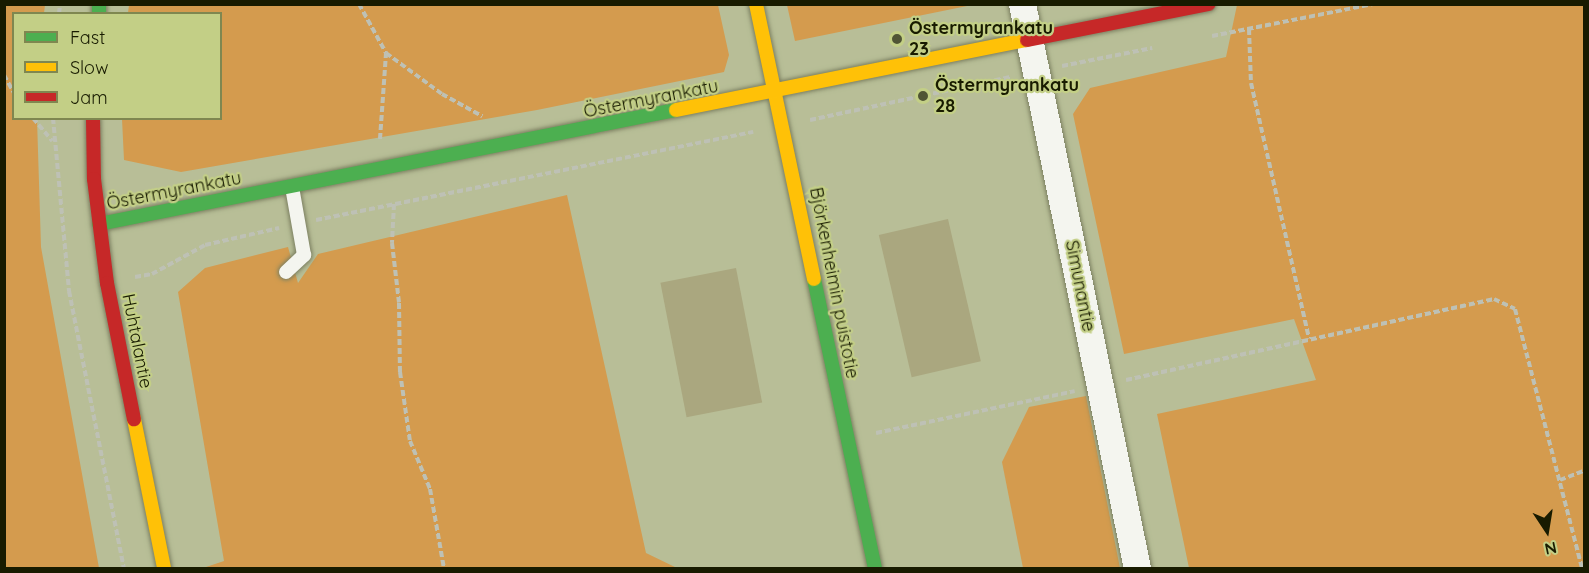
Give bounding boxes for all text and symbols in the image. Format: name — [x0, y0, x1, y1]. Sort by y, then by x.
legend — [12, 12, 222, 120]
place label: Östermyrankatu 23 — [909, 18, 1053, 60]
text: Fast — [70, 26, 105, 49]
marker: Östermyrankatu 23 — [890, 32, 904, 46]
text: Slow — [70, 56, 108, 79]
street label: Östermyrankatu — [582, 75, 720, 123]
place label: Östermyrankatu 28 — [935, 75, 1079, 118]
text: Jam — [70, 86, 108, 109]
marker: Östermyrankatu 28 — [916, 89, 930, 103]
street label: Östermyrankatu — [105, 167, 243, 215]
street label: Björkenheimin puistotie — [805, 185, 863, 381]
street label: Simunantie — [1061, 239, 1099, 333]
street label: Huhtalantie — [117, 292, 157, 390]
north arrow — [1517, 501, 1577, 561]
text: N — [1543, 538, 1559, 560]

